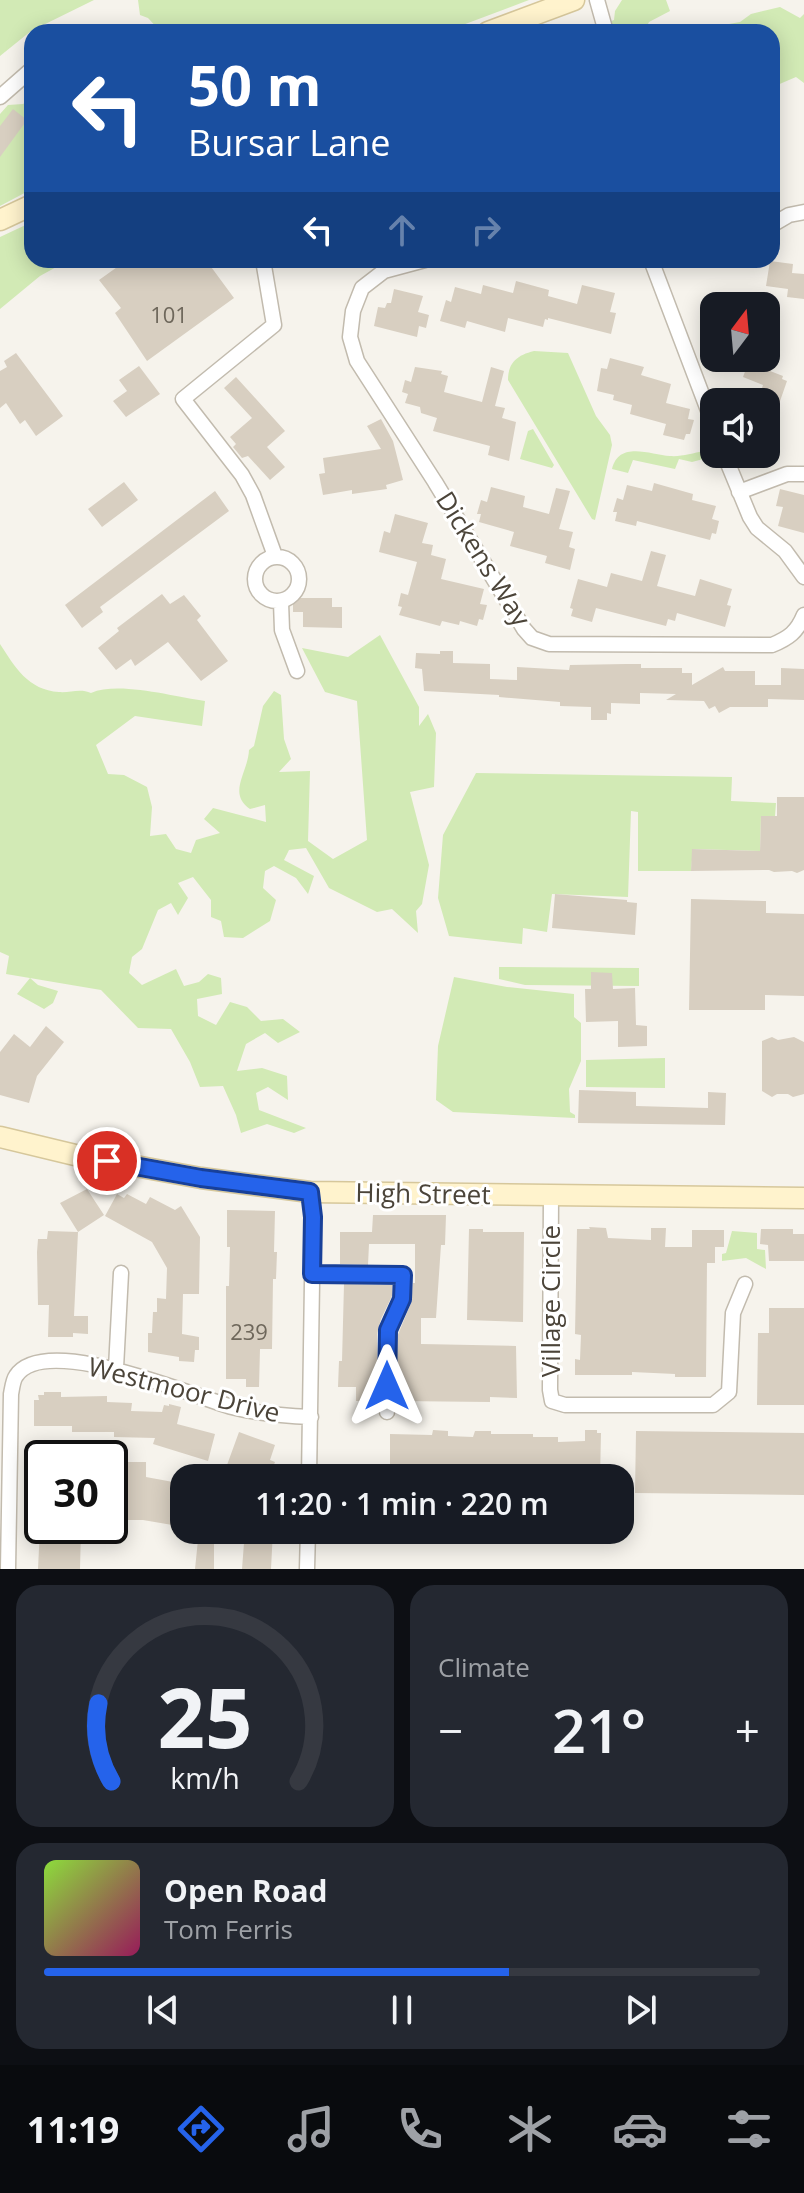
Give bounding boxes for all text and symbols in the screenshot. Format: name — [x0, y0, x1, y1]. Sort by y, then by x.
text: 50 m — [188, 46, 322, 122]
icon: left — [56, 56, 160, 160]
text: Bursar Lane — [188, 118, 390, 167]
icon: left — [296, 208, 340, 252]
icon: ahead — [380, 208, 424, 252]
icon: right — [464, 208, 508, 252]
north arrow — [700, 292, 780, 372]
map controls — [700, 292, 780, 468]
house number: 101 — [150, 299, 188, 329]
button: sound — [700, 388, 780, 468]
street label: Dickens Way — [428, 484, 540, 634]
pin — [73, 1127, 141, 1195]
icon: arrive — [85, 1139, 129, 1183]
street label: High Street — [355, 1174, 491, 1212]
street label: Village Circle — [532, 1225, 568, 1377]
house number: 239 — [230, 1316, 268, 1346]
position arrow — [345, 1344, 429, 1428]
street label: Westmoor Drive — [84, 1348, 284, 1430]
speed limit sign: 30 — [24, 1440, 128, 1544]
text: 11:20 · 1 min · 220 m — [255, 1483, 549, 1524]
text: Climate — [438, 1649, 530, 1685]
text: 25 — [157, 1659, 253, 1772]
text: 21° — [552, 1689, 646, 1771]
text: − — [438, 1700, 463, 1760]
text: + — [735, 1700, 760, 1760]
text: km/h — [170, 1758, 240, 1797]
text: Open Road — [164, 1870, 328, 1911]
text: Tom Ferris — [164, 1911, 293, 1947]
icon: previous — [141, 1988, 185, 2032]
icon: pause — [380, 1988, 424, 2032]
icon: next — [619, 1988, 663, 2032]
icon: directions — [173, 2101, 229, 2157]
icon: music — [283, 2101, 339, 2157]
icon: phone — [392, 2101, 448, 2157]
icon: climate — [502, 2101, 558, 2157]
icon: car — [612, 2101, 668, 2157]
icon: filters — [721, 2101, 777, 2157]
text: 11:19 — [27, 2105, 119, 2154]

